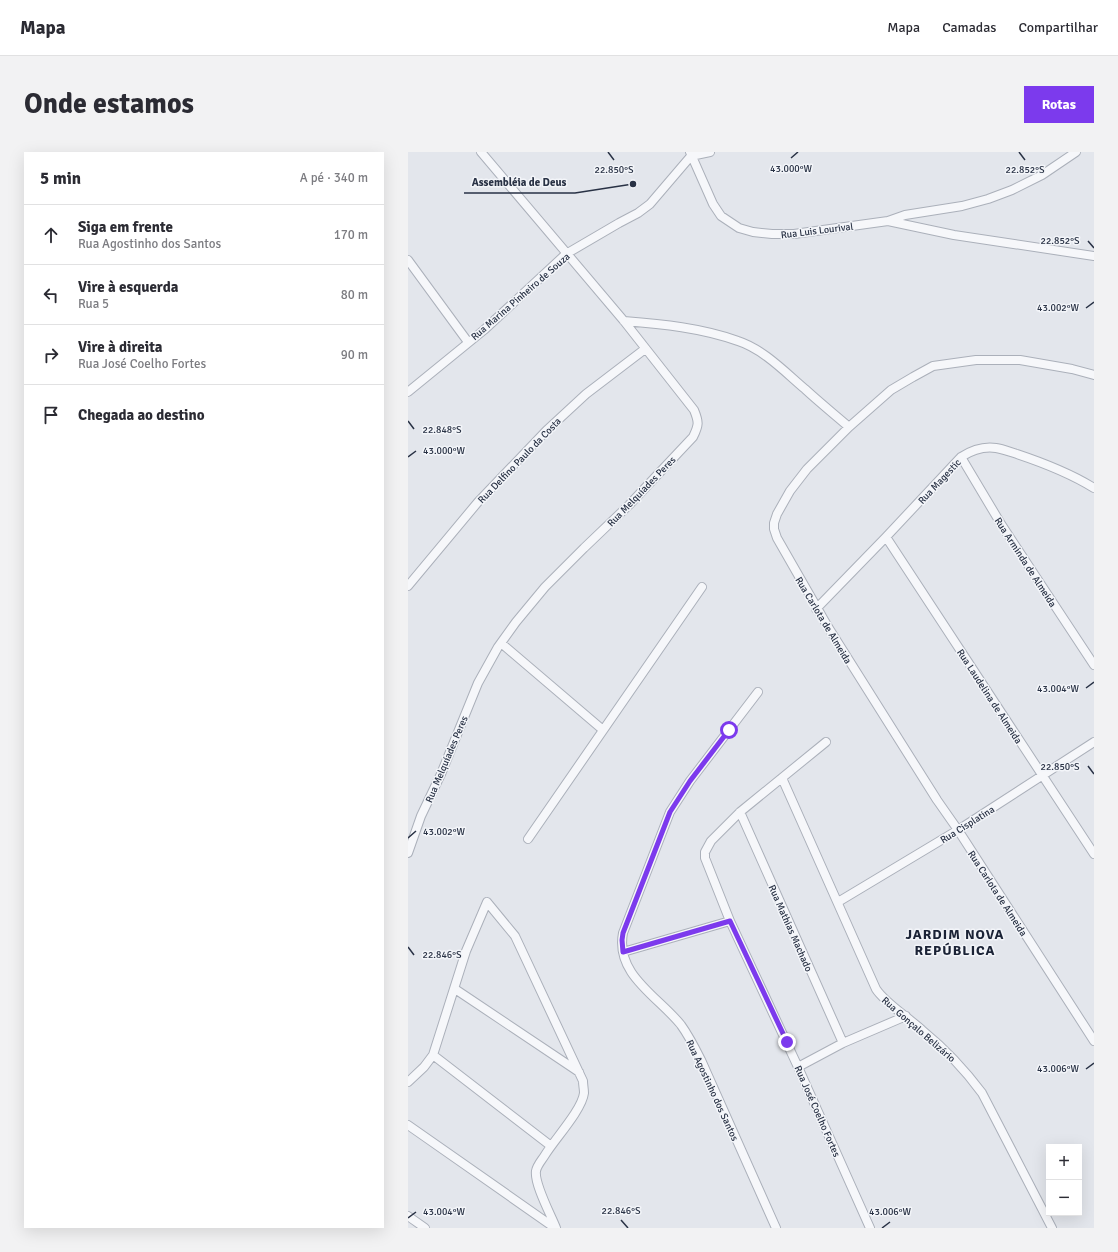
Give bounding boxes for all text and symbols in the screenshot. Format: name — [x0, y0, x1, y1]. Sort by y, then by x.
text: Mapa — [20, 16, 66, 40]
text: Mapa — [887, 19, 920, 36]
text: Camadas — [942, 19, 996, 36]
text: Compartilhar — [1018, 19, 1098, 36]
button: Rotas — [1024, 86, 1094, 123]
text: Onde estamos — [24, 87, 194, 121]
text: 43.000°W — [770, 163, 812, 175]
text: 22.850°S — [595, 164, 634, 176]
text: 22.852°S — [1006, 164, 1045, 176]
text: 5 min — [40, 168, 81, 189]
text: A pé · 340 m — [300, 170, 368, 186]
callout: Assembléia de Deus — [464, 170, 575, 193]
text: Assembléia de Deus — [472, 176, 566, 189]
text: Siga em frente — [78, 218, 173, 236]
street label: Rua Luis Lourival — [780, 221, 854, 241]
icon: ahead — [40, 224, 62, 246]
text: 170 m — [334, 227, 368, 243]
text: 22.852°S — [1041, 235, 1080, 247]
text: Rua Agostinho dos Santos — [78, 236, 221, 252]
street label: Rua Marina Pinheiro de Souza — [469, 251, 573, 343]
text: Vire à esquerda — [78, 278, 178, 296]
icon: left — [40, 284, 62, 306]
text: 80 m — [341, 287, 368, 303]
text: Rua 5 — [78, 296, 109, 312]
text: 43.002°W — [1037, 302, 1079, 314]
text: Vire à direita — [78, 338, 162, 356]
icon: right — [40, 344, 62, 366]
text: 90 m — [341, 347, 368, 363]
text: Rua José Coelho Fortes — [78, 356, 206, 372]
icon: arrive — [40, 404, 62, 426]
text: Chegada ao destino — [78, 406, 205, 424]
street label: Rua Delfino Paulo da Costa — [476, 415, 564, 506]
text: 22.848°S — [423, 424, 462, 436]
text: 43.000°W — [423, 445, 465, 457]
street label: Rua Melquíades Peres — [605, 454, 679, 529]
street label: Rua Magestic — [916, 456, 964, 507]
street label: Rua Arminda de Almeida — [992, 515, 1059, 610]
street label: Rua Carlota de Almeida — [792, 575, 854, 666]
street label: Rua Laudelina de Almeida — [954, 647, 1024, 746]
text: 43.004°W — [1037, 683, 1079, 695]
street label: Rua Melquíades Peres — [423, 714, 471, 805]
route start — [720, 721, 738, 739]
text: 22.850°S — [1041, 761, 1080, 773]
street label: Rua Cisplatina — [938, 803, 997, 846]
text: 43.002°W — [423, 826, 465, 838]
street label: Rua Carlota de Almeida — [965, 849, 1029, 939]
street label: Rua Mathias Machado — [766, 883, 815, 974]
district label: JARDIM NOVA REPÚBLICA — [905, 926, 1005, 959]
text: 22.846°S — [423, 949, 462, 961]
street label: Rua Gonçalo Belizário — [879, 995, 958, 1065]
route end — [778, 1033, 796, 1051]
street label: Rua Agostinho dos Santos — [683, 1038, 741, 1143]
text: 43.006°W — [1037, 1063, 1079, 1075]
street label: Rua José Coelho Fortes — [792, 1064, 843, 1159]
map controls — [1046, 1144, 1082, 1216]
button: + — [1046, 1144, 1082, 1180]
button: − — [1046, 1180, 1082, 1216]
text: 22.846°S — [602, 1205, 641, 1217]
text: 43.004°W — [423, 1206, 465, 1218]
text: 43.006°W — [869, 1206, 911, 1218]

